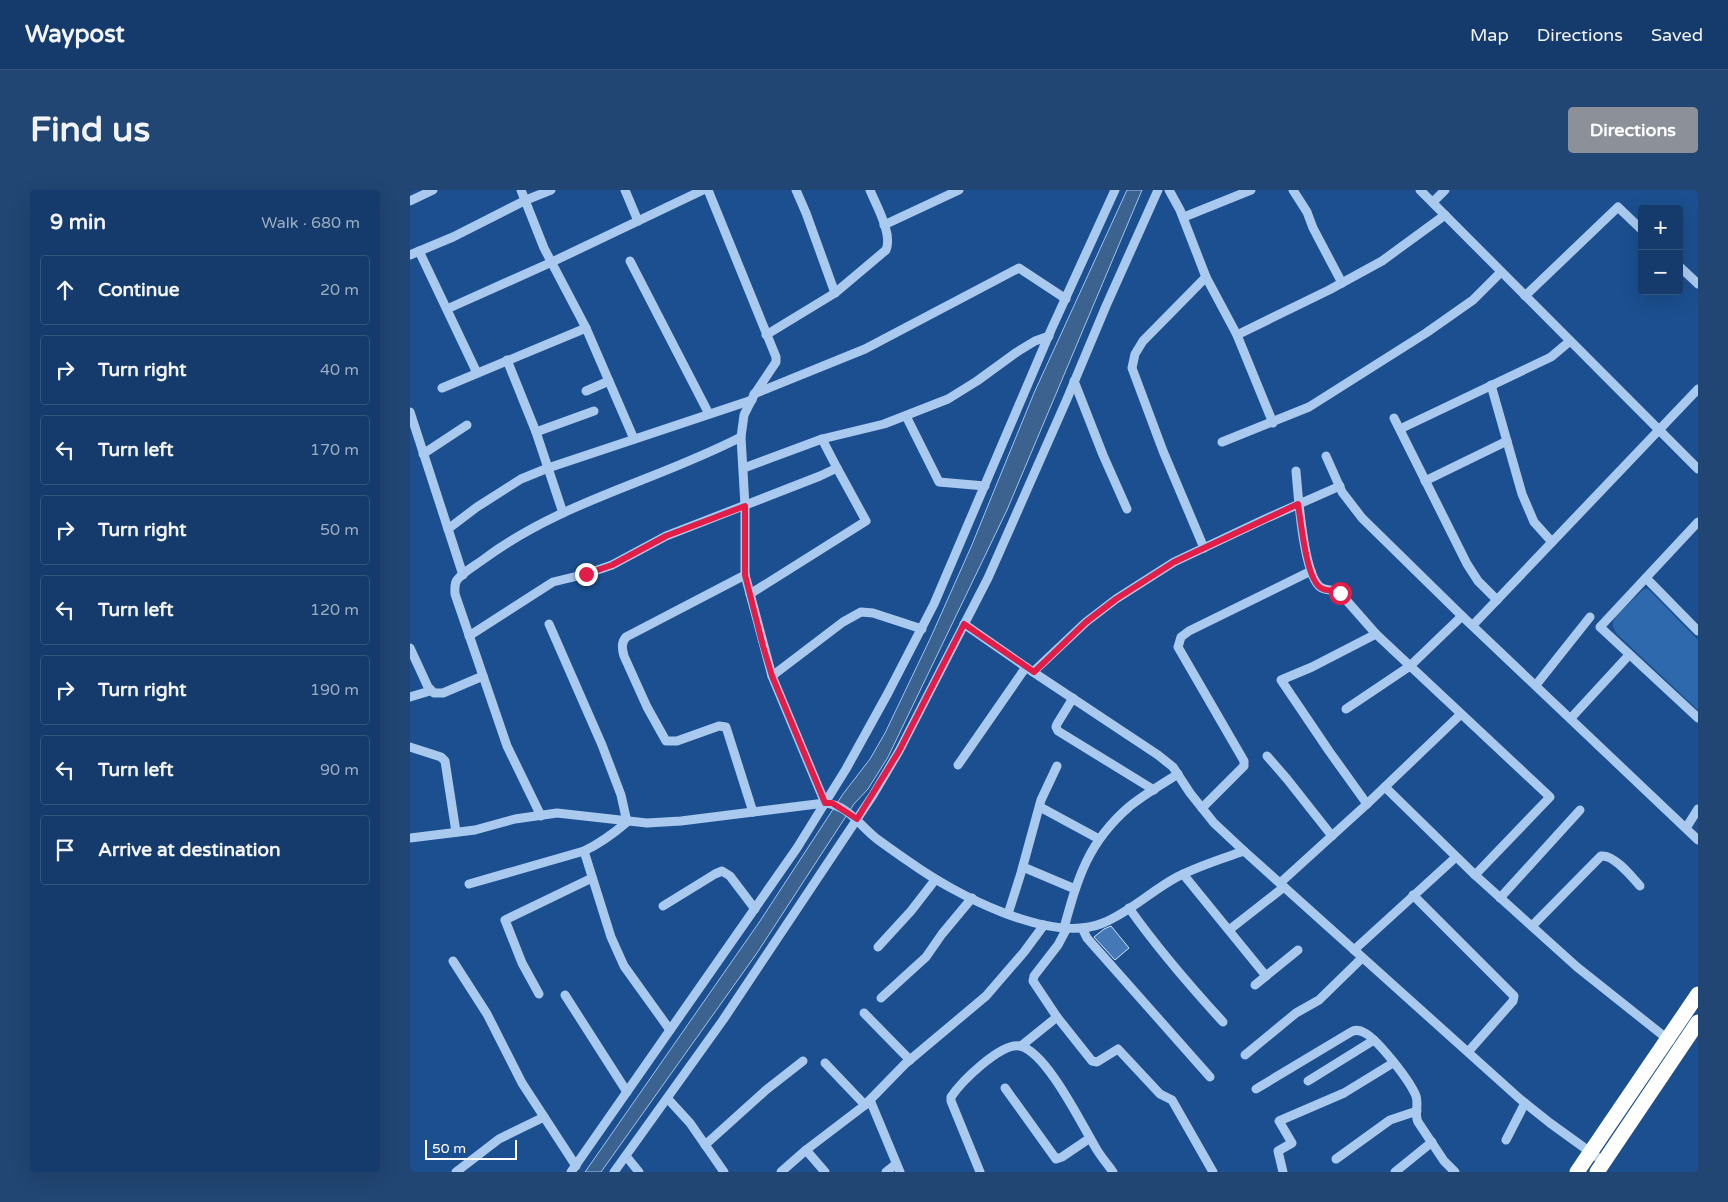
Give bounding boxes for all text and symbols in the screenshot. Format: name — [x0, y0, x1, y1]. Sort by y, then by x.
text: Waypost — [25, 20, 125, 49]
text: Map — [1470, 24, 1509, 46]
text: Directions — [1537, 24, 1623, 46]
text: Saved — [1651, 24, 1703, 46]
button: Directions — [1568, 107, 1698, 153]
text: Find us — [30, 109, 150, 151]
map controls — [1638, 205, 1683, 295]
button: + — [1638, 205, 1683, 250]
text: 9 min — [50, 210, 106, 235]
text: Walk · 680 m — [261, 213, 360, 233]
button: − — [1638, 250, 1683, 295]
icon: ahead — [51, 276, 79, 304]
text: Continue — [98, 279, 180, 301]
text: 20 m — [320, 280, 359, 300]
icon: right — [51, 356, 79, 384]
text: Turn right — [98, 359, 186, 381]
text: 40 m — [320, 360, 359, 380]
icon: left — [51, 436, 79, 464]
text: Turn left — [98, 439, 174, 461]
text: 170 m — [310, 440, 359, 460]
icon: right — [51, 516, 79, 544]
text: Turn right — [98, 519, 186, 541]
text: 50 m — [320, 520, 359, 540]
route end — [575, 563, 598, 586]
route start — [1329, 582, 1352, 605]
icon: left — [51, 596, 79, 624]
text: Turn left — [98, 599, 174, 621]
text: 120 m — [310, 600, 359, 620]
icon: right — [51, 676, 79, 704]
text: Turn right — [98, 679, 186, 701]
text: 190 m — [310, 680, 359, 700]
icon: left — [51, 756, 79, 784]
text: Turn left — [98, 759, 174, 781]
text: 90 m — [320, 760, 359, 780]
icon: arrive — [51, 836, 79, 864]
text: Arrive at destination — [98, 839, 281, 861]
scale bar — [425, 1137, 518, 1160]
text: 50 m — [432, 1140, 466, 1157]

